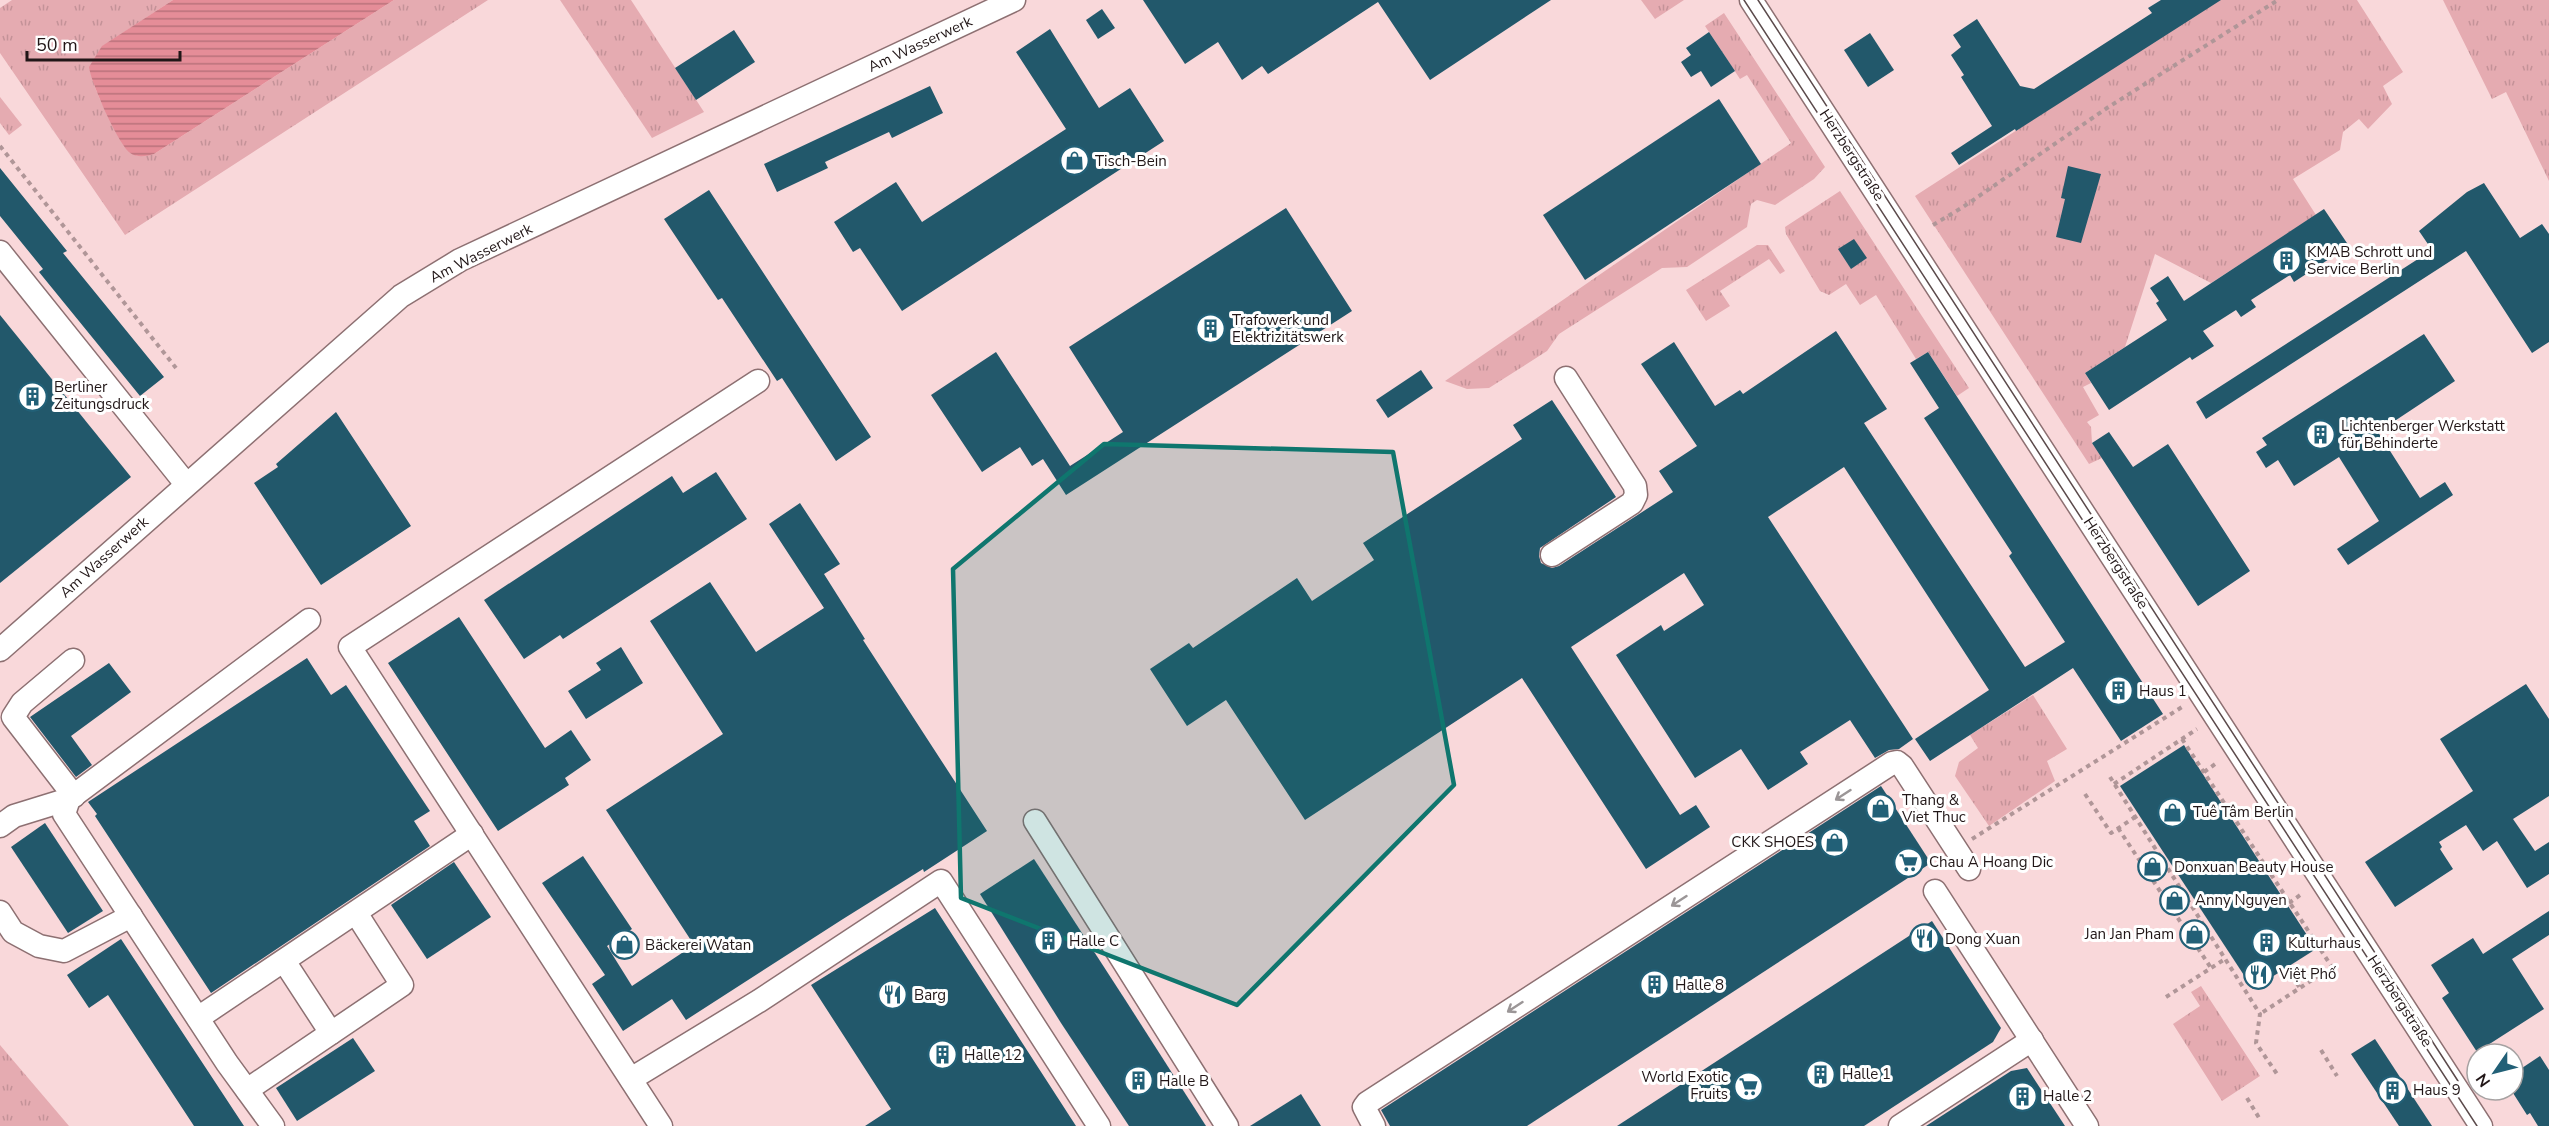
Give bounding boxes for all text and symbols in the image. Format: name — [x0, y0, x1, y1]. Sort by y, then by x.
street label: Am Wasserwerk — [865, 11, 976, 77]
scale bar — [27, 24, 180, 62]
text: 50 m — [36, 33, 78, 57]
street label: Herzbergstraße — [1815, 105, 1889, 205]
shop icon: Tisch-Bein — [1058, 145, 1090, 177]
place label: Tisch-Bein — [1095, 151, 1167, 171]
street label: Am Wasserwerk — [426, 218, 536, 288]
place label: KMAB Schrott und Service Berlin — [2307, 242, 2432, 279]
building icon: KMAB Schrott und Service Berlin — [2270, 245, 2302, 277]
place label: Trafowerk und Elektrizitätswerk — [1232, 310, 1344, 347]
building icon: Trafowerk und Elektrizitätswerk — [1195, 313, 1227, 345]
place label: Berliner Zeitungsdruck — [54, 377, 150, 414]
building icon: Berliner Zeitungsdruck — [17, 380, 49, 412]
place label: Lichtenberger Werkstatt für Behinderte — [2341, 416, 2506, 453]
building icon: Lichtenberger Werkstatt für Behinderte — [2304, 419, 2336, 451]
street label: Am Wasserwerk — [55, 511, 153, 602]
street label: Herzbergstraße — [2079, 513, 2153, 613]
building icon: Haus 1 — [2102, 675, 2134, 707]
place label: Haus 1 — [2139, 681, 2187, 701]
one-way arrow — [1835, 789, 1852, 801]
place label: Thang & Viet Thuc — [1901, 790, 1966, 827]
shop icon: Thang & Viet Thuc — [1865, 793, 1897, 825]
shop icon: Tuê Tâm Berlin — [2156, 796, 2188, 828]
place label: Tuê Tâm Berlin — [2193, 802, 2294, 822]
shop icon: CKK SHOES — [1819, 826, 1851, 858]
place label: CKK SHOES — [1731, 832, 1814, 852]
supermarket icon: Chau A Hoang Dic — [1892, 846, 1924, 878]
shop icon: Donxuan Beauty House — [2137, 851, 2169, 883]
place label: Chau A Hoang Dic — [1929, 852, 2053, 872]
place label: Donxuan Beauty House — [2174, 857, 2333, 877]
shop icon: Anny Nguyen — [2158, 884, 2190, 916]
place label: Anny Nguyen — [2195, 890, 2287, 910]
one-way arrow — [1671, 895, 1688, 907]
shop icon: Jan Jan Pham — [2179, 918, 2211, 950]
restaurant icon: Dong Xuan — [1908, 923, 1940, 955]
place label: Jan Jan Pham — [2084, 924, 2174, 944]
building icon: Halle C — [1032, 925, 1064, 957]
building icon: Kulturhaus — [2251, 927, 2283, 959]
shop icon: Bäckerei Watan — [608, 929, 640, 961]
place label: Dong Xuan — [1945, 929, 2020, 949]
place label: Halle C — [1069, 931, 1119, 951]
place label: Kulturhaus — [2288, 933, 2361, 953]
place label: Bäckerei Watan — [645, 935, 751, 955]
street label: Herzbergstraße — [2363, 951, 2437, 1051]
restaurant icon: Việt Phố — [2242, 958, 2274, 990]
place label: Việt Phố — [2278, 964, 2337, 984]
building icon: Halle 8 — [1638, 969, 1670, 1001]
place label: Halle 8 — [1675, 975, 1724, 995]
restaurant icon: Barg — [877, 979, 909, 1011]
place label: Barg — [914, 985, 946, 1005]
one-way arrow — [1508, 1001, 1524, 1013]
building icon: Halle 12 — [927, 1039, 959, 1071]
north arrow — [2465, 1042, 2525, 1102]
place label: Halle 12 — [964, 1045, 1022, 1065]
building icon: Halle 1 — [1805, 1058, 1837, 1090]
place label: Halle 1 — [1842, 1064, 1891, 1084]
building icon: Halle B — [1122, 1065, 1154, 1097]
place label: World Exotic Fruits — [1641, 1067, 1728, 1104]
text: N — [2471, 1069, 2496, 1091]
supermarket icon: World Exotic Fruits — [1733, 1070, 1765, 1102]
place label: Halle B — [1159, 1071, 1209, 1091]
building icon: Haus 9 — [2376, 1074, 2408, 1106]
building icon: Halle 2 — [2006, 1080, 2038, 1112]
place label: Haus 9 — [2413, 1080, 2461, 1100]
place label: Halle 2 — [2043, 1086, 2092, 1106]

